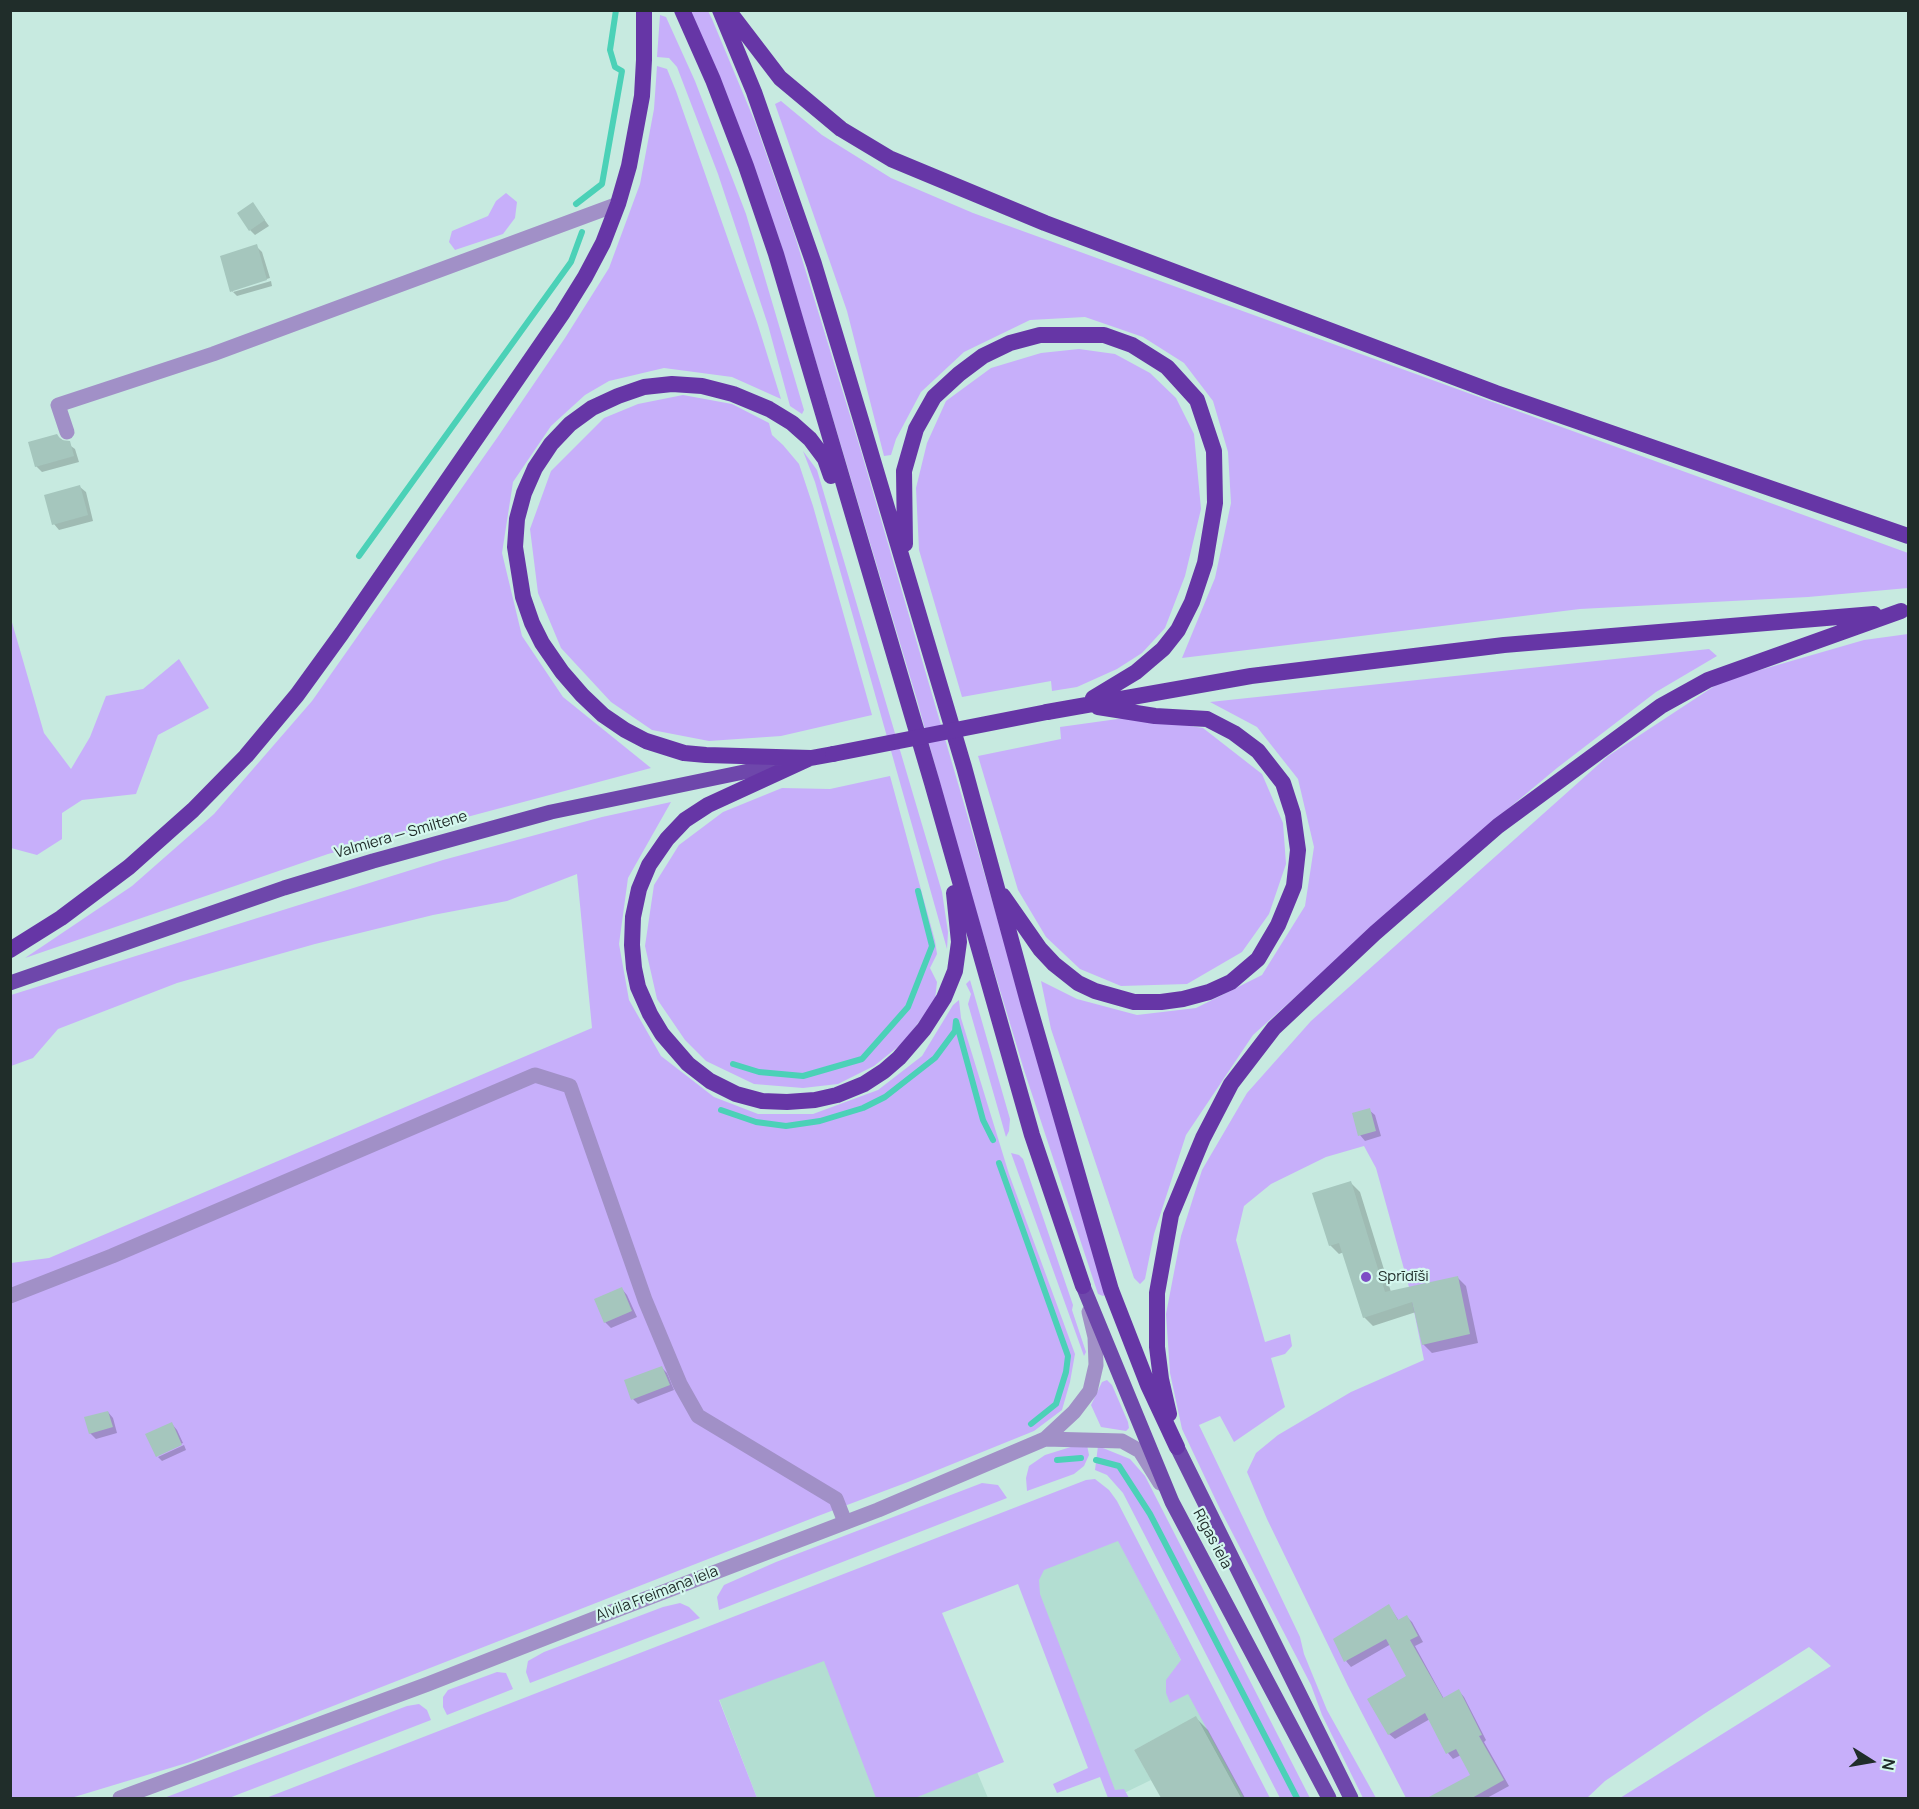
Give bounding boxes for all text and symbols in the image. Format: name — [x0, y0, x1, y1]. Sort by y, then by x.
street label: Valmiera — Smiltene — [333, 807, 469, 863]
place label: Sprīdīši — [1378, 1268, 1429, 1286]
marker: Sprīdīši — [1359, 1270, 1373, 1284]
street label: Rīgas iela — [1189, 1506, 1235, 1572]
street label: Alvila Freimaņa iela — [593, 1562, 721, 1626]
north arrow — [1841, 1731, 1901, 1791]
text: N — [1877, 1757, 1901, 1772]

